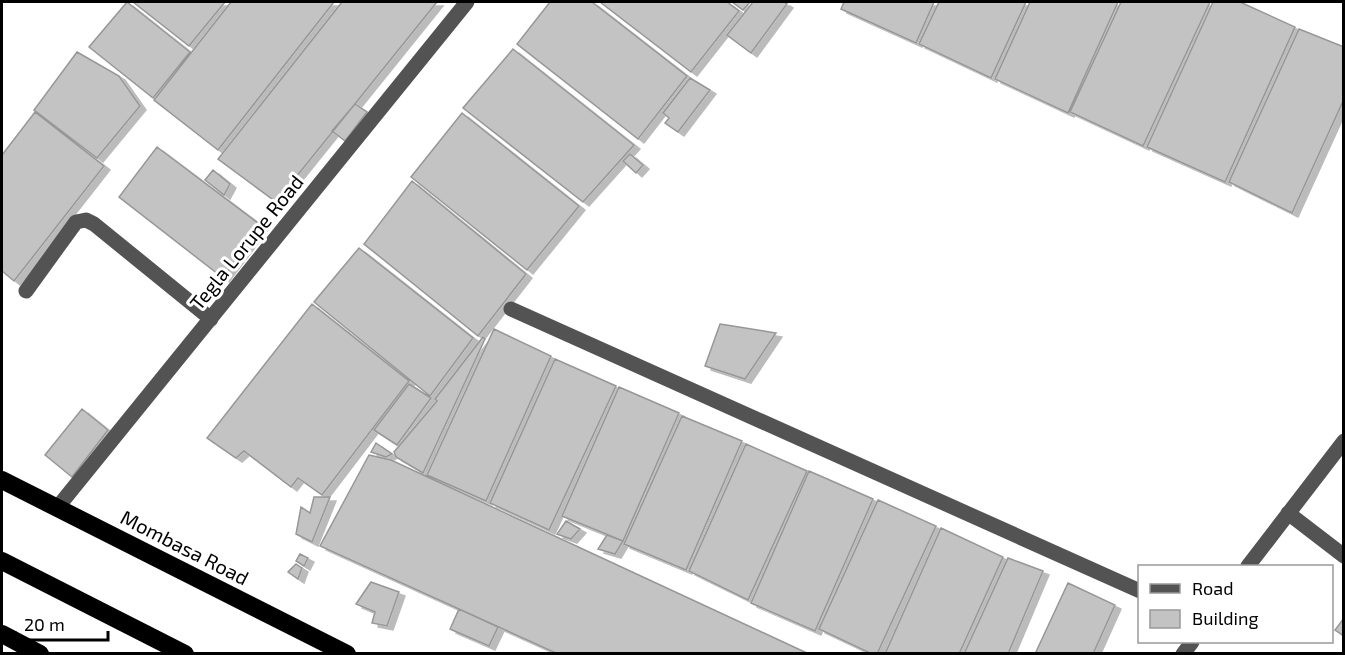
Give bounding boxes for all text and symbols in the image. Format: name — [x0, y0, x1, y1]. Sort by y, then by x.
street label: Tegla Lorupe Road — [184, 170, 308, 314]
street label: Mombasa Road — [117, 504, 253, 590]
legend — [1138, 565, 1333, 643]
text: Road — [1192, 577, 1233, 599]
scale bar — [15, 604, 108, 642]
text: Building — [1192, 607, 1259, 629]
text: 20 m — [24, 613, 65, 635]

